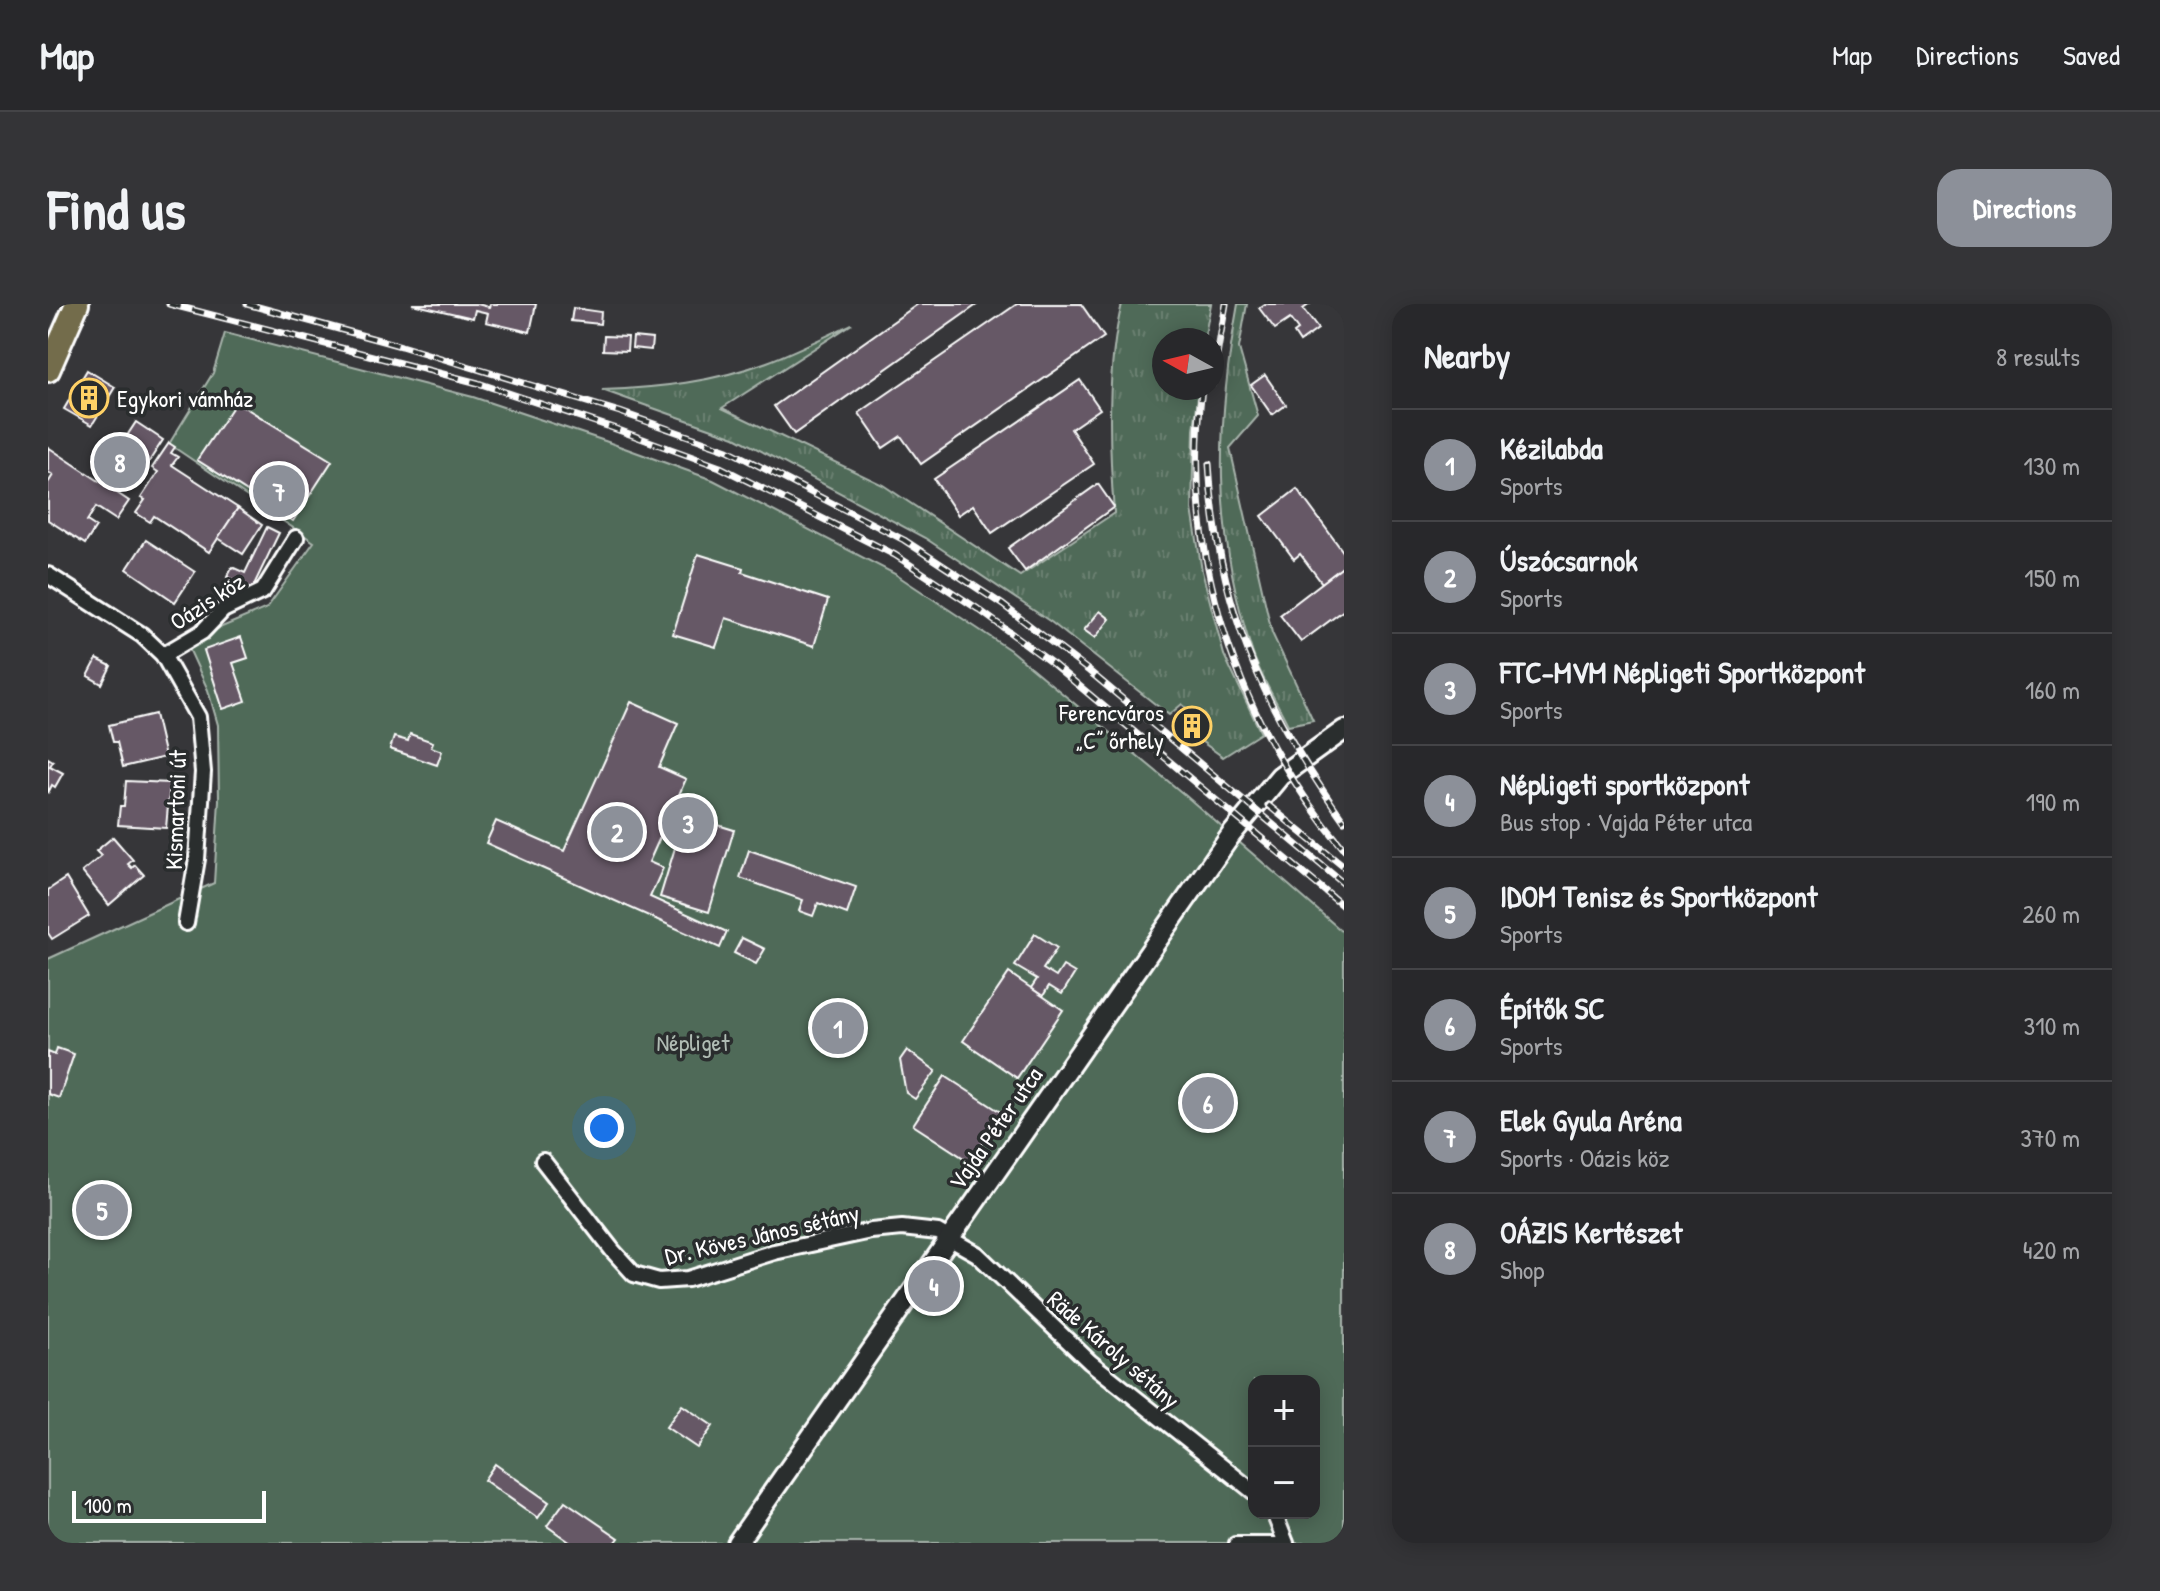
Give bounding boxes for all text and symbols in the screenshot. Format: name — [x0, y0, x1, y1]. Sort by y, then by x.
text: Map — [40, 29, 94, 81]
text: Map — [1832, 36, 1872, 74]
text: Directions — [1916, 36, 2019, 74]
text: Saved — [2063, 36, 2120, 74]
button: Directions — [1937, 169, 2112, 247]
text: Find us — [48, 171, 186, 246]
north arrow — [1152, 328, 1224, 400]
text: Nearby — [1424, 333, 1510, 379]
text: 8 results — [1996, 339, 2080, 374]
building icon: Egykori vámház — [68, 377, 110, 419]
place label: Egykori vámház — [117, 382, 253, 414]
text: Kézilabda — [1500, 428, 1603, 468]
pin: 8 — [94, 432, 146, 492]
text: 1 — [1445, 448, 1455, 483]
text: 130 m — [2024, 448, 2080, 483]
pin: 7 — [253, 461, 305, 521]
text: Sports — [1500, 468, 1563, 503]
text: Úszócsarnok — [1500, 540, 1638, 580]
text: 2 — [1444, 560, 1456, 595]
text: 150 m — [2024, 560, 2080, 595]
street label: Oázis köz — [163, 565, 251, 637]
text: Sports — [1500, 580, 1563, 615]
text: FTC-MVM Népligeti Sportközpont — [1500, 652, 1865, 692]
text: 3 — [1444, 672, 1456, 707]
text: 160 m — [2025, 672, 2080, 707]
text: Sports — [1500, 692, 1563, 727]
place label: Ferencváros „C” őrhely — [1058, 696, 1164, 756]
building icon: Ferencváros „C” őrhely — [1171, 705, 1213, 747]
street label: Kismartoni út — [157, 749, 193, 870]
text: Népligeti sportközpont — [1500, 764, 1749, 804]
text: 4 — [1445, 784, 1455, 819]
text: 190 m — [2026, 784, 2080, 819]
pin: 3 — [662, 793, 714, 853]
pin: 2 — [591, 802, 643, 862]
text: Bus stop · Vajda Péter utca — [1500, 804, 1752, 839]
text: IDOM Tenisz és Sportközpont — [1500, 876, 1817, 916]
text: 5 — [1445, 896, 1456, 931]
text: 260 m — [2022, 896, 2080, 931]
text: Sports — [1500, 916, 1563, 951]
text: Építők SC — [1500, 988, 1605, 1028]
pin: 1 — [812, 998, 864, 1058]
text: 6 — [1445, 1008, 1455, 1043]
text: 310 m — [2024, 1008, 2080, 1043]
park label: Népliget — [657, 1026, 730, 1058]
text: Sports — [1500, 1028, 1563, 1063]
street label: Vajda Péter utca — [941, 1060, 1049, 1196]
pin: 6 — [1182, 1073, 1234, 1133]
text: Elek Gyula Aréna — [1500, 1100, 1682, 1140]
your location — [584, 1108, 624, 1148]
text: 7 — [1444, 1120, 1456, 1155]
text: 370 m — [2020, 1120, 2080, 1155]
text: Sports · Oázis köz — [1500, 1140, 1670, 1175]
pin: 5 — [76, 1180, 128, 1240]
street label: Dr. Köves János sétány — [662, 1196, 862, 1272]
text: OÁZIS Kertészet — [1500, 1212, 1682, 1252]
text: 8 — [1444, 1232, 1456, 1267]
text: 420 m — [2023, 1232, 2080, 1267]
text: Shop — [1500, 1252, 1544, 1287]
pin: 4 — [908, 1256, 960, 1316]
street label: Räde Károly sétány — [1041, 1283, 1187, 1415]
map controls — [1248, 1375, 1320, 1519]
button: + — [1248, 1375, 1320, 1447]
button: − — [1248, 1447, 1320, 1519]
scale bar — [72, 1487, 266, 1523]
text: 100 m — [84, 1490, 132, 1520]

